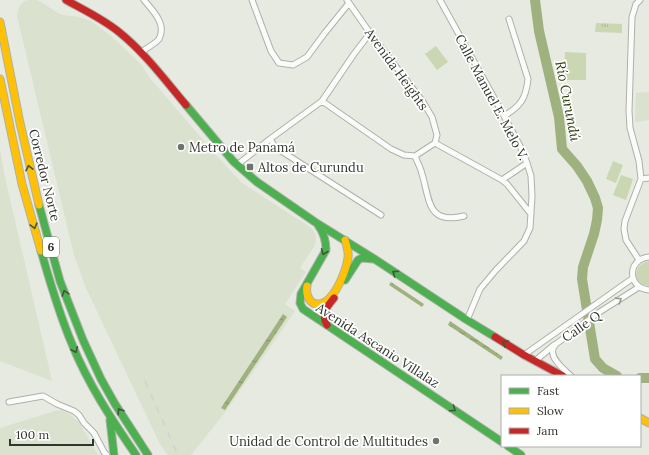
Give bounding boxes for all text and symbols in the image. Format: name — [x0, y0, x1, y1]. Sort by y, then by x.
street label: Avenida Heights — [360, 24, 432, 114]
street label: Calle Manuel E. Melo V. — [451, 31, 532, 163]
water label: Río Curundú — [551, 59, 585, 143]
street label: Corredor Norte — [25, 127, 64, 223]
place label: Metro de Panamá — [189, 139, 295, 156]
marker: Metro de Panamá — [176, 142, 186, 152]
place label: Altos de Curundu — [257, 159, 364, 176]
marker: Altos de Curundu — [245, 162, 255, 172]
one-way arrow — [26, 165, 34, 171]
one-way arrow — [29, 223, 38, 230]
road number: 6 — [43, 237, 59, 257]
one-way arrow — [321, 248, 329, 255]
one-way arrow — [392, 270, 399, 278]
one-way arrow — [61, 290, 70, 297]
one-way arrow — [614, 298, 621, 305]
street label: Avenida Ascanio Villalaz — [312, 299, 443, 392]
street label: Calle Q — [559, 307, 605, 346]
one-way arrow — [502, 341, 509, 348]
one-way arrow — [70, 345, 78, 353]
legend — [501, 375, 641, 447]
text: Fast — [537, 383, 560, 398]
text: Slow — [537, 403, 564, 418]
one-way arrow — [449, 404, 456, 412]
one-way arrow — [117, 408, 124, 415]
scale bar — [10, 421, 93, 447]
text: Jam — [536, 423, 558, 438]
text: 100 m — [16, 427, 49, 442]
place label: Unidad de Control de Multitudes — [229, 433, 428, 450]
marker: Unidad de Control de Multitudes — [431, 436, 441, 446]

